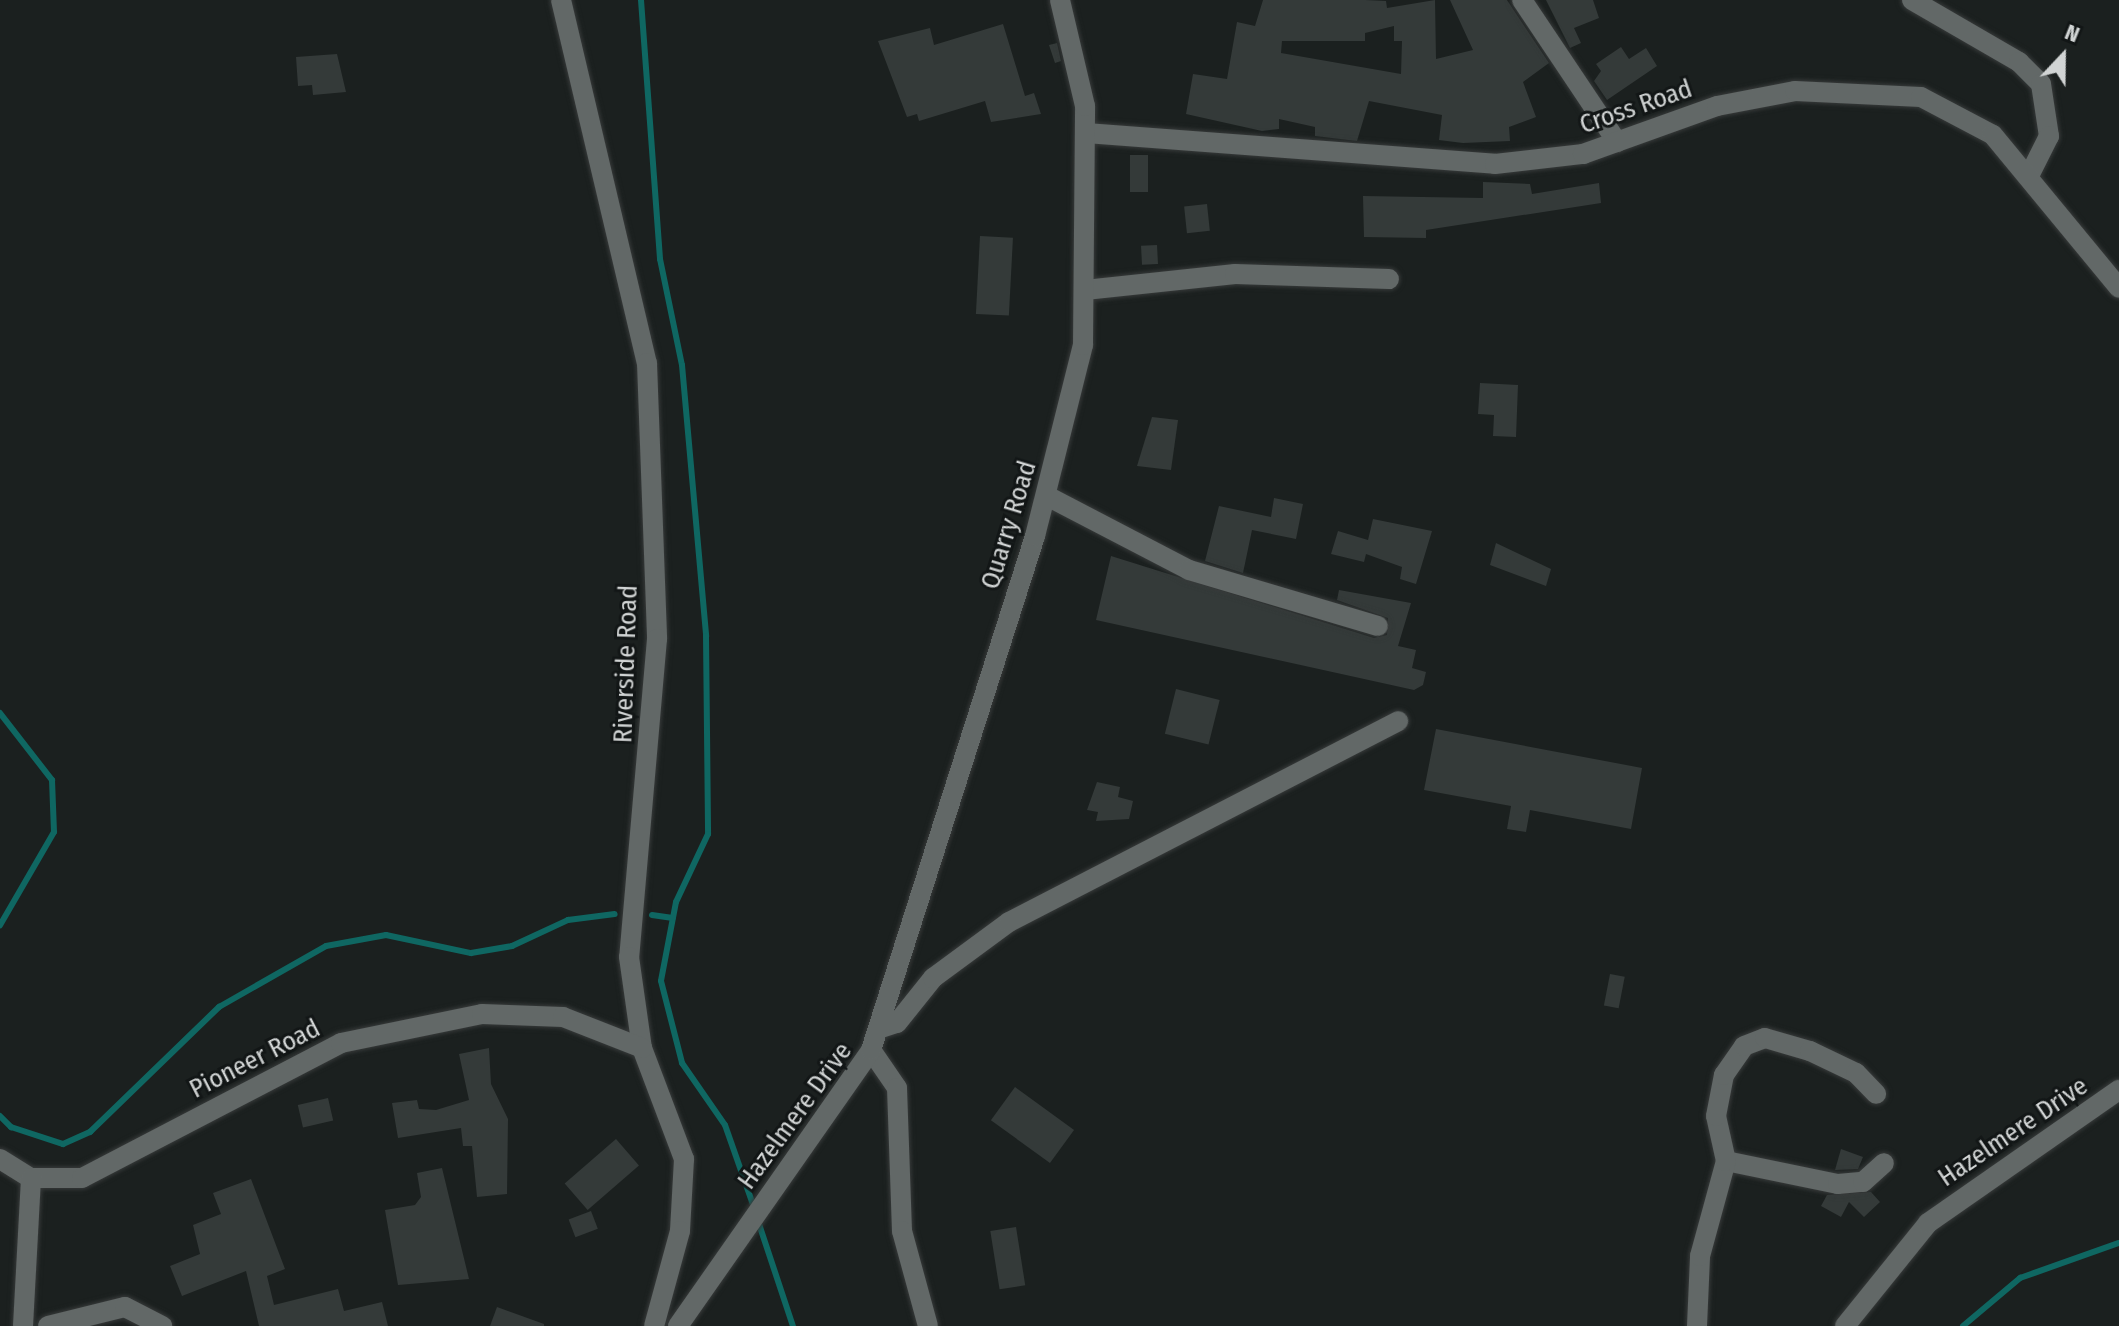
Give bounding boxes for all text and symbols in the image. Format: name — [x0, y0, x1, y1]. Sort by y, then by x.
north arrow — [2023, 16, 2103, 96]
text: N — [2061, 18, 2083, 48]
street label: Cross Road — [1576, 73, 1696, 141]
street label: Quarry Road — [975, 457, 1043, 593]
street label: Riverside Road — [608, 584, 644, 744]
street label: Pioneer Road — [185, 1013, 325, 1105]
street label: Hazelmere Drive — [731, 1037, 859, 1195]
street label: Hazelmere Drive — [1932, 1071, 2094, 1193]

